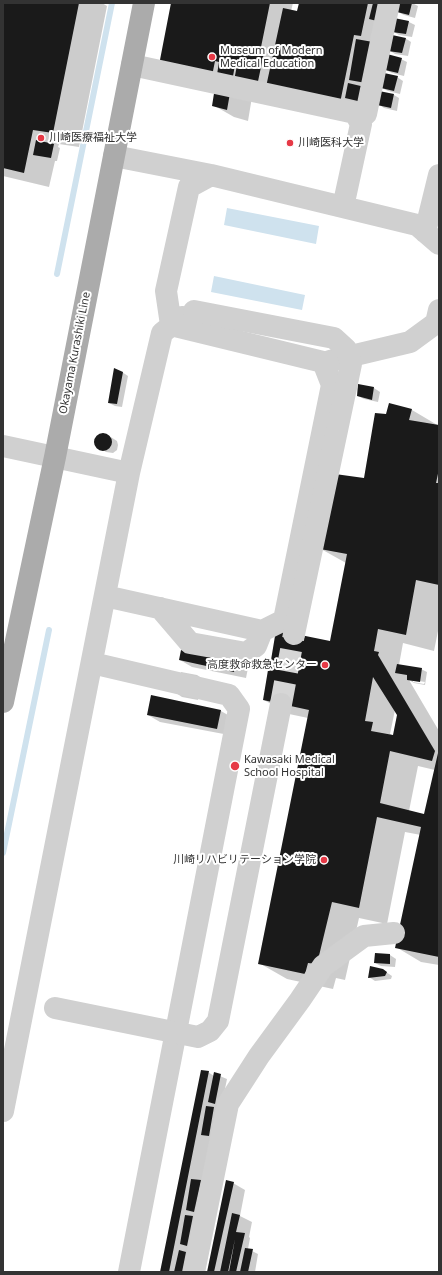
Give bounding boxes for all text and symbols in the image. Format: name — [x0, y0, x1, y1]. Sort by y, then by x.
place label: Museum of Modern Medical Education — [220, 44, 322, 70]
marker: Museum of Modern Medical Education — [207, 52, 217, 62]
place label: 川崎医療福祉大学 — [49, 131, 137, 145]
marker: 川崎医療福祉大学 — [36, 133, 46, 143]
place label: 川崎医科大学 — [298, 136, 364, 150]
marker: 川崎医科大学 — [285, 138, 295, 148]
street label: Okayama Kurashiki Line — [57, 291, 93, 415]
place label: 高度救命救急センター — [207, 658, 317, 672]
marker: 高度救命救急センター — [320, 660, 330, 670]
place label: Kawasaki Medical School Hospital — [244, 753, 335, 779]
marker: Kawasaki Medical School Hospital — [229, 760, 241, 772]
place label: 川崎リハビリテーション学院 — [173, 853, 316, 867]
marker: 川崎リハビリテーション学院 — [319, 855, 329, 865]

